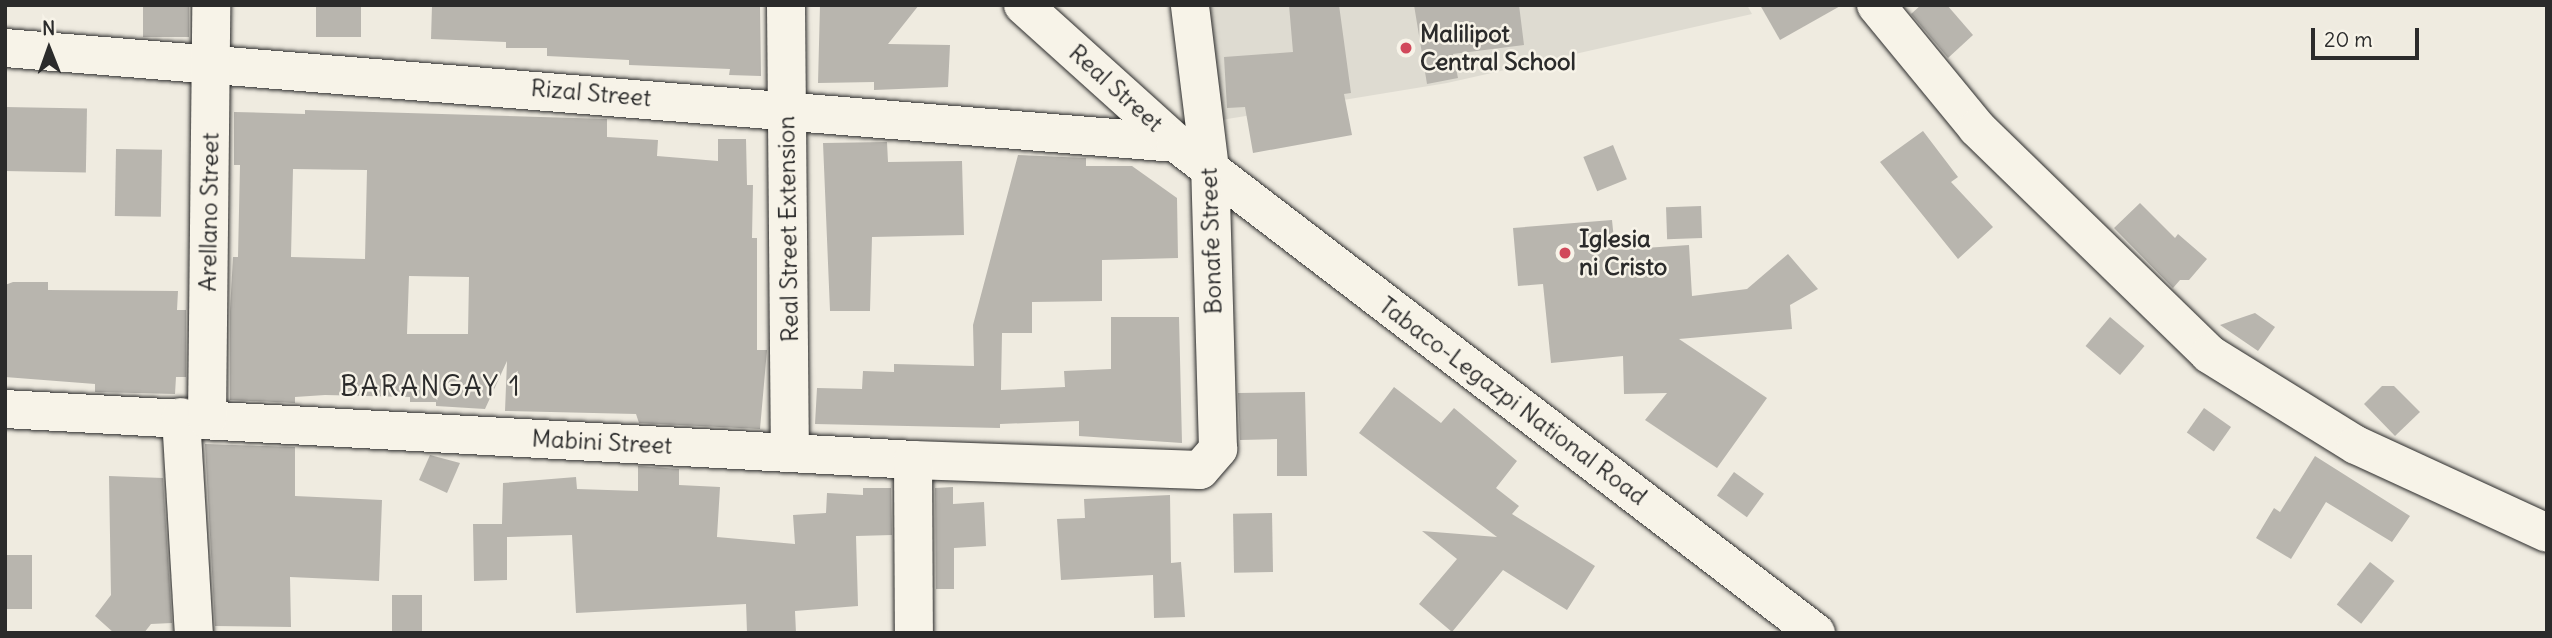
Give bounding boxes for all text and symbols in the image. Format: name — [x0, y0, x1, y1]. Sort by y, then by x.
north arrow — [14, 14, 84, 84]
scale bar — [2314, 14, 2422, 58]
text: N — [42, 16, 55, 40]
place label: Malilipot Central School — [1420, 20, 1576, 76]
text: 20 m — [2324, 26, 2373, 53]
street label: Real Street — [1063, 38, 1169, 138]
marker: Malilipot Central School — [1398, 40, 1414, 56]
street label: Rizal Street — [530, 73, 652, 113]
street label: Real Street Extension — [772, 116, 804, 342]
street label: Arellano Street — [193, 132, 225, 292]
street label: Bonafe Street — [1194, 167, 1228, 315]
place label: Iglesia ni Cristo — [1579, 225, 1667, 281]
marker: Iglesia ni Cristo — [1557, 245, 1573, 261]
street label: Tabaco-Legazpi National Road — [1373, 291, 1653, 511]
district label: BARANGAY 1 — [341, 369, 521, 403]
street label: Mabini Street — [531, 424, 673, 460]

